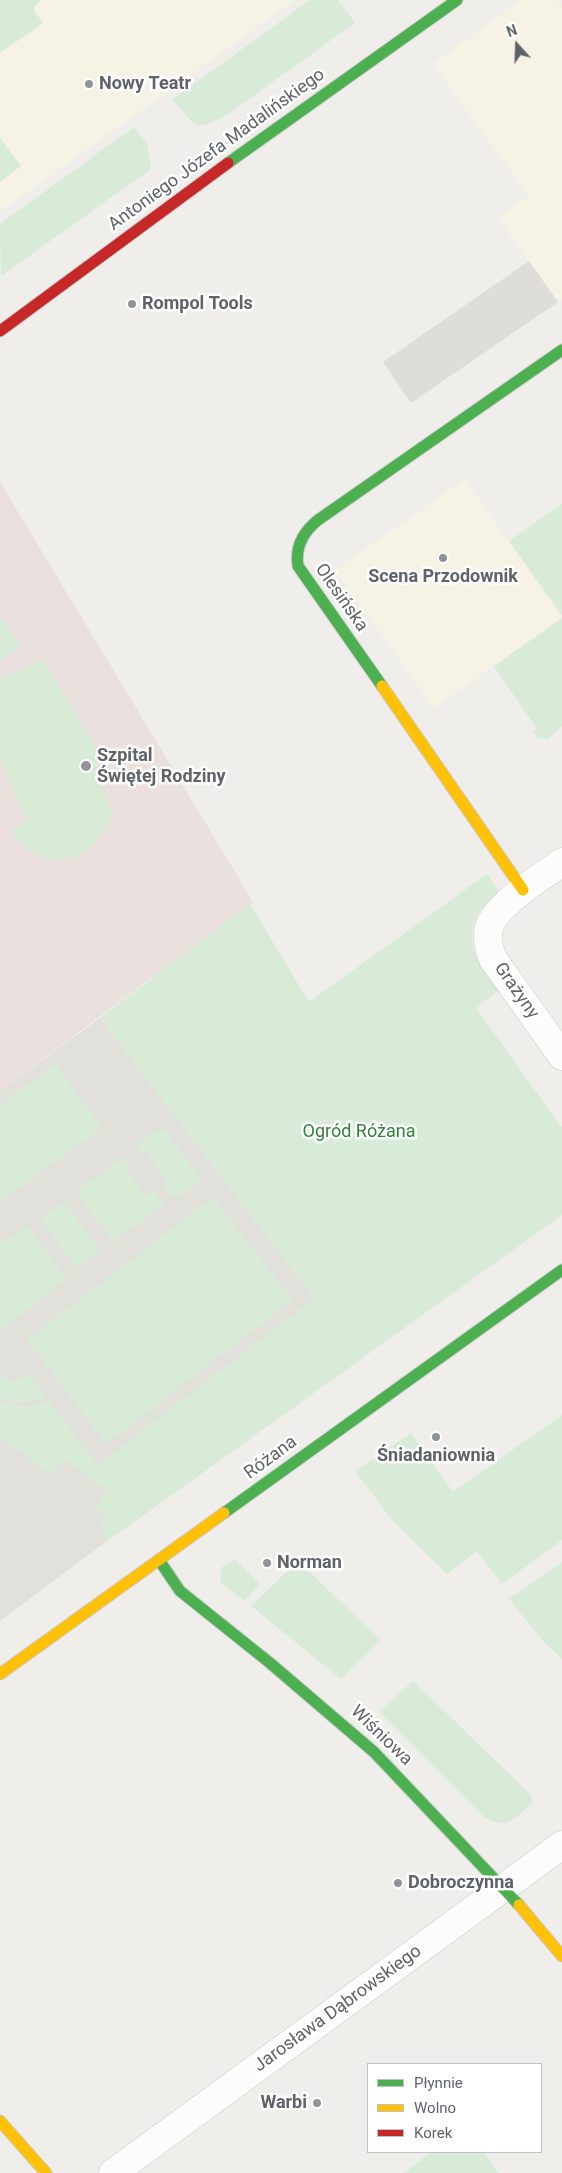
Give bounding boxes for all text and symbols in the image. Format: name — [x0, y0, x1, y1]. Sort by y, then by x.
north arrow — [492, 20, 542, 70]
text: N — [504, 22, 519, 40]
street label: Antoniego Józefa Madalińskiego — [105, 64, 329, 236]
place label: Nowy Teatr — [99, 73, 191, 95]
marker: Nowy Teatr — [83, 78, 95, 90]
place label: Rompol Tools — [142, 293, 253, 315]
marker: Rompol Tools — [126, 298, 138, 310]
marker: Scena Przodownik — [437, 552, 449, 564]
street label: Olesińska — [310, 560, 372, 636]
place label: Scena Przodownik — [368, 566, 518, 588]
place label: Szpital Świętej Rodziny — [97, 745, 226, 788]
marker: Szpital Świętej Rodziny — [79, 759, 93, 773]
street label: Grażyny — [489, 959, 543, 1023]
park label: Ogród Różana — [303, 1121, 415, 1143]
marker: Śniadaniownia — [430, 1431, 442, 1443]
street label: Różana — [241, 1432, 301, 1484]
place label: Śniadaniownia — [377, 1445, 495, 1467]
place label: Norman — [277, 1552, 342, 1574]
marker: Norman — [261, 1557, 273, 1569]
street label: Wiśniowa — [346, 1701, 416, 1771]
place label: Dobroczynna — [408, 1872, 514, 1894]
marker: Dobroczynna — [392, 1877, 404, 1889]
street label: Jarosława Dąbrowskiego — [250, 1941, 426, 2077]
legend — [367, 2063, 542, 2153]
text: Płynnie — [414, 2074, 463, 2092]
place label: Warbi — [260, 2092, 307, 2114]
marker: Warbi — [311, 2097, 323, 2109]
text: Wolno — [414, 2099, 456, 2117]
text: Korek — [414, 2124, 452, 2142]

